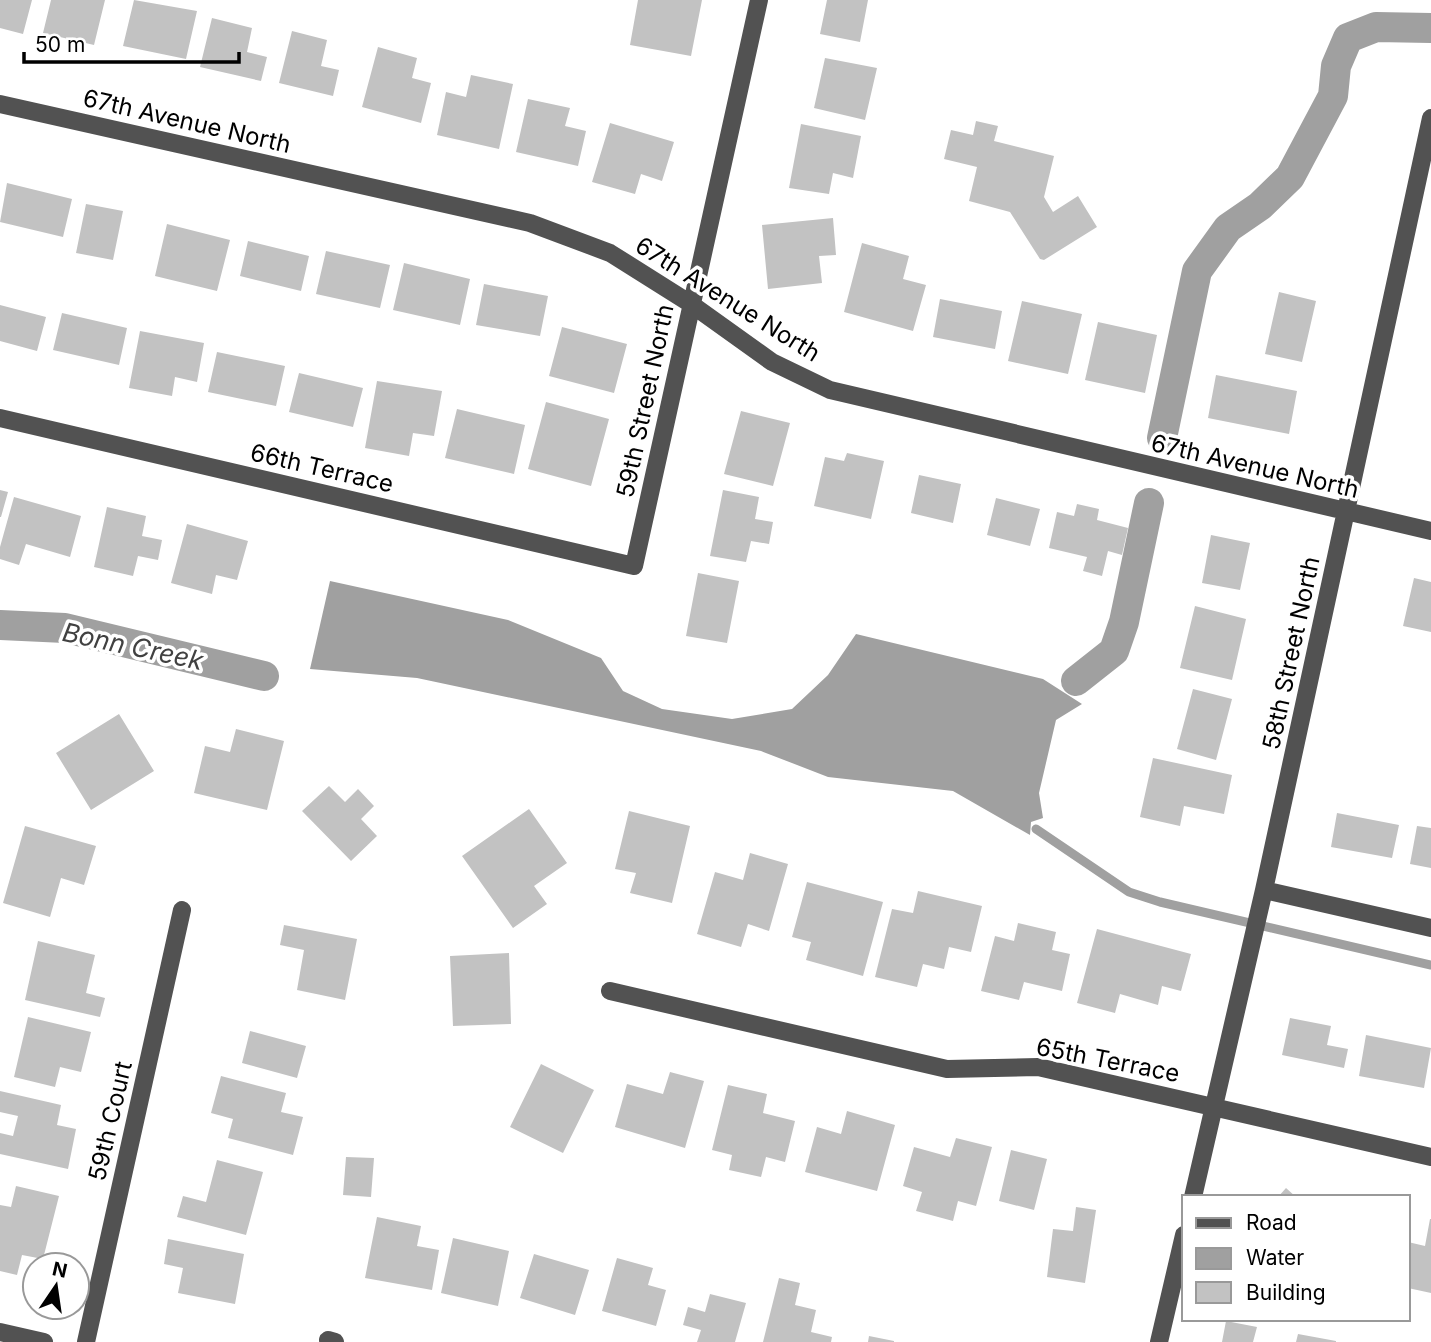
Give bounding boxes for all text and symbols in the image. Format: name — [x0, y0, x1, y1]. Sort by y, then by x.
scale bar — [24, 21, 240, 65]
text: 50 m — [35, 32, 85, 57]
street label: 67th Avenue North — [80, 83, 294, 159]
street label: 67th Avenue North — [630, 230, 826, 368]
street label: 59th Street North — [610, 302, 680, 500]
street label: 67th Avenue North — [1148, 428, 1362, 504]
street label: 66th Terrace — [248, 437, 396, 499]
street label: 58th Street North — [1256, 554, 1326, 752]
water label: Bonn Creek — [60, 616, 207, 676]
street label: 65th Terrace — [1034, 1032, 1182, 1088]
street label: 59th Court — [82, 1058, 138, 1184]
legend — [1182, 1195, 1410, 1321]
text: Road — [1246, 1210, 1297, 1235]
text: Water — [1246, 1245, 1304, 1270]
north arrow — [21, 1251, 91, 1321]
text: N — [50, 1257, 69, 1283]
text: Building — [1246, 1280, 1326, 1305]

